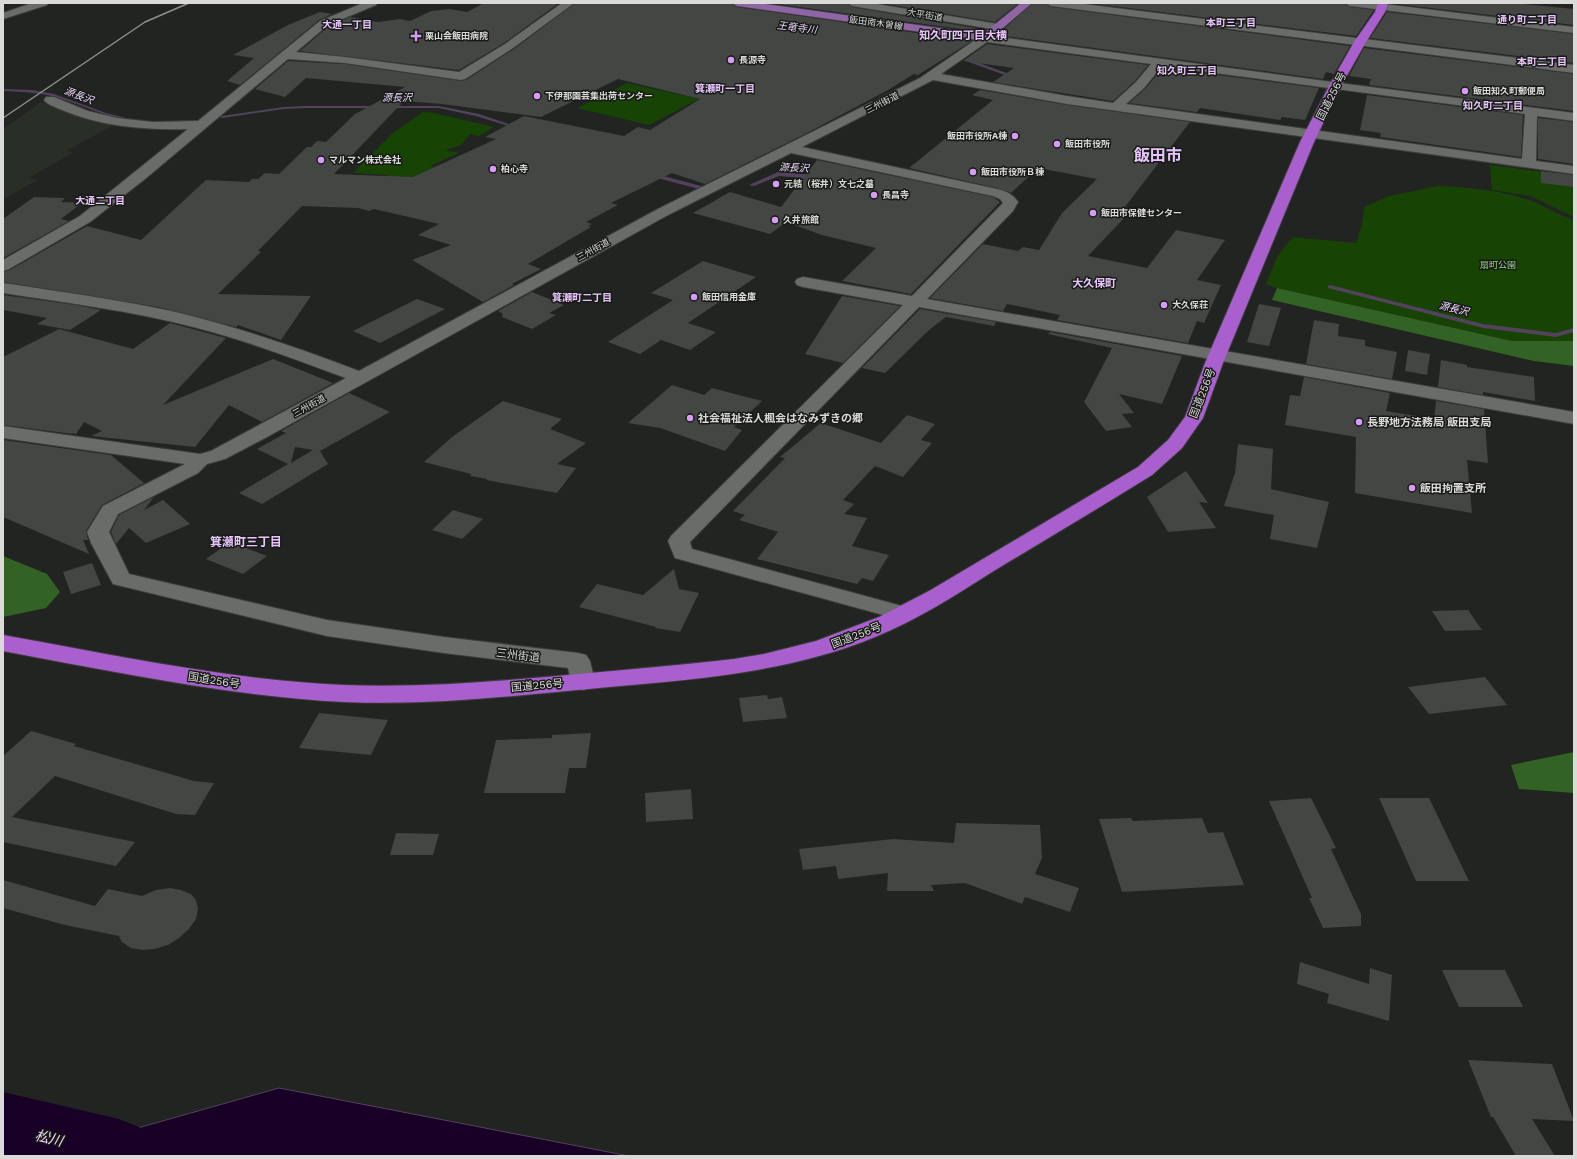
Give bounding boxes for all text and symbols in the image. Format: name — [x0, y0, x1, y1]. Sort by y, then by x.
street label: 大平街道 — [906, 7, 944, 23]
street label: 飯田南木曽線 — [849, 14, 904, 32]
district label: 通り町二丁目 — [1497, 14, 1557, 25]
district label: 本町三丁目 — [1205, 17, 1256, 28]
district label: 大通一丁目 — [322, 19, 372, 30]
water label: 王竜寺川 — [776, 20, 818, 36]
district label: 知久町四丁目大横 — [919, 29, 1007, 42]
marker: 栗山会飯田病院 — [410, 30, 422, 42]
place label: 栗山会飯田病院 — [425, 31, 488, 41]
marker: 長源寺 — [726, 55, 736, 65]
place label: 長源寺 — [739, 55, 766, 65]
district label: 本町二丁目 — [1516, 56, 1567, 67]
district label: 知久町三丁目 — [1157, 65, 1217, 76]
street label: 国道256号 — [1314, 70, 1349, 123]
district label: 箕瀬町一丁目 — [695, 83, 755, 94]
water label: 源長沢 — [63, 85, 97, 107]
marker: 飯田知久町郵便局 — [1460, 86, 1470, 96]
place label: 飯田知久町郵便局 — [1473, 86, 1545, 96]
street label: 三州街道 — [863, 89, 900, 116]
marker: 下伊那園芸集出荷センター — [532, 91, 542, 101]
place label: 下伊那園芸集出荷センター — [545, 91, 653, 101]
water label: 源長沢 — [382, 92, 414, 103]
district label: 知久町二丁目 — [1463, 100, 1523, 111]
place label: 飯田市役所A棟 — [947, 130, 1007, 141]
marker: 飯田市役所A棟 — [1010, 131, 1020, 141]
marker: 飯田市役所 — [1052, 139, 1062, 149]
place label: 飯田市役所 — [1065, 139, 1110, 149]
district label: 飯田市 — [1133, 146, 1182, 165]
place label: マルマン株式会社 — [329, 154, 401, 165]
marker: マルマン株式会社 — [316, 155, 326, 165]
water label: 源長沢 — [779, 161, 811, 174]
marker: 柏心寺 — [488, 164, 498, 174]
place label: 柏心寺 — [500, 164, 528, 174]
place label: 飯田市役所Ｂ棟 — [981, 166, 1044, 177]
marker: 飯田市役所Ｂ棟 — [968, 167, 978, 177]
place label: 元結（桜井）文七之墓 — [784, 178, 874, 189]
marker: 元結（桜井）文七之墓 — [771, 179, 781, 189]
marker: 長昌寺 — [869, 190, 879, 200]
place label: 長昌寺 — [882, 190, 909, 200]
district label: 大通二丁目 — [75, 195, 125, 206]
marker: 飯田市保健センター — [1088, 208, 1098, 218]
place label: 飯田市保健センター — [1101, 208, 1182, 218]
place label: 久井旅館 — [783, 214, 819, 225]
marker: 久井旅館 — [770, 215, 780, 225]
street label: 三州街道 — [574, 236, 611, 263]
park label: 扇町公園 — [1480, 260, 1516, 270]
district label: 大久保町 — [1072, 277, 1116, 290]
district label: 箕瀬町二丁目 — [552, 292, 612, 303]
marker: 飯田信用金庫 — [689, 292, 699, 302]
place label: 飯田信用金庫 — [702, 292, 756, 302]
marker: 大久保荘 — [1159, 300, 1169, 310]
place label: 大久保荘 — [1172, 300, 1208, 310]
water label: 源長沢 — [1438, 300, 1472, 318]
street label: 国道256号 — [1187, 366, 1218, 420]
street label: 三州街道 — [290, 392, 327, 419]
place label: 社会福祉法人楓会はなみずきの郷 — [698, 412, 863, 425]
marker: 社会福祉法人楓会はなみずきの郷 — [685, 413, 695, 423]
place label: 長野地方法務局 飯田支局 — [1367, 416, 1491, 429]
marker: 長野地方法務局 飯田支局 — [1354, 417, 1364, 427]
place label: 飯田拘置支所 — [1419, 482, 1486, 495]
marker: 飯田拘置支所 — [1407, 483, 1417, 493]
district label: 箕瀬町三丁目 — [210, 535, 282, 549]
street label: 国道256号 — [829, 620, 883, 651]
street label: 三州街道 — [495, 646, 541, 665]
street label: 国道256号 — [187, 670, 241, 691]
street label: 国道256号 — [510, 677, 564, 694]
water label: 松川 — [33, 1127, 66, 1150]

